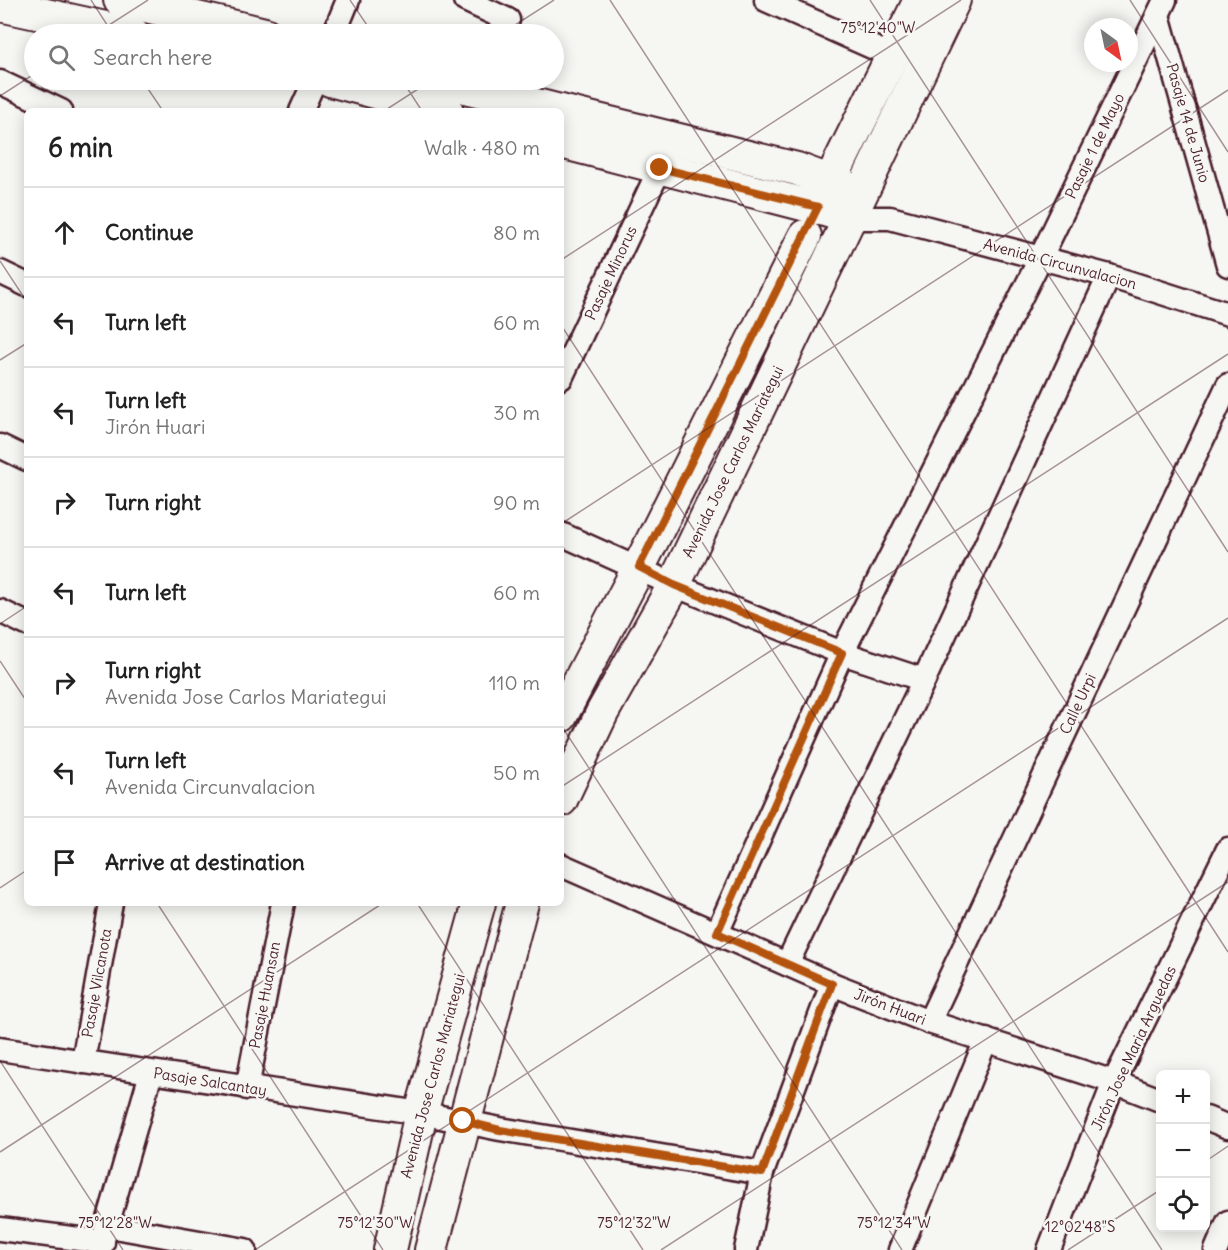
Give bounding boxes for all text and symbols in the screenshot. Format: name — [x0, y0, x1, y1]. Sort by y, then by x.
text: 75°12'40"W — [841, 18, 916, 37]
north arrow — [1084, 18, 1138, 72]
search box — [24, 24, 564, 90]
icon: search — [45, 41, 78, 74]
text: Search here — [93, 43, 212, 71]
street label: Pasaje 14 de Junio — [1162, 61, 1215, 185]
street label: Pasaje 1 de Mayo — [1061, 90, 1128, 202]
text: 6 min — [48, 131, 113, 164]
text: Walk · 480 m — [424, 135, 540, 160]
route end — [646, 154, 672, 180]
icon: ahead — [48, 216, 81, 249]
text: Continue — [105, 218, 194, 246]
text: 80 m — [493, 220, 540, 245]
street label: Pasaje Minorus — [580, 222, 641, 323]
street label: Avenida Circunvalacion — [981, 234, 1139, 293]
icon: left — [48, 306, 81, 339]
text: Turn left — [105, 308, 186, 336]
text: 60 m — [493, 310, 540, 335]
street label: Avenida Jose Carlos Mariategui — [678, 363, 787, 561]
text: Turn left — [105, 386, 186, 414]
icon: left — [48, 396, 81, 429]
text: 30 m — [493, 400, 540, 425]
text: Jirón Huari — [105, 414, 205, 439]
icon: right — [48, 486, 81, 519]
text: Turn right — [105, 488, 201, 516]
text: 90 m — [493, 490, 540, 515]
icon: left — [48, 576, 81, 609]
text: Turn left — [105, 578, 186, 606]
text: 60 m — [493, 580, 540, 605]
text: Turn right — [105, 656, 201, 684]
icon: right — [48, 666, 81, 699]
text: 110 m — [489, 670, 540, 695]
street label: Calle Urpi — [1055, 670, 1100, 737]
text: Avenida Jose Carlos Mariategui — [105, 684, 387, 709]
text: Turn left — [105, 746, 186, 774]
icon: left — [48, 756, 81, 789]
text: 50 m — [493, 760, 540, 785]
text: Avenida Circunvalacion — [105, 774, 315, 799]
icon: arrive — [48, 846, 81, 879]
text: Arrive at destination — [105, 848, 305, 876]
street label: Pasaje Vilcanota — [78, 926, 116, 1039]
street label: Pasaje Huansan — [245, 940, 284, 1050]
street label: Jirón Jose Maria Arguedas — [1087, 962, 1180, 1133]
street label: Avenida Jose Carlos Mariategui — [396, 971, 469, 1180]
street label: Jirón Huari — [852, 984, 929, 1029]
street label: Pasaje Salcantay — [152, 1063, 268, 1100]
map controls — [1156, 1070, 1210, 1232]
button: + — [1156, 1070, 1210, 1124]
route start — [449, 1107, 475, 1133]
button: − — [1156, 1124, 1210, 1178]
button: locate — [1156, 1178, 1210, 1232]
text: 75°12'28"W — [78, 1213, 152, 1232]
text: 75°12'30"W — [337, 1213, 413, 1232]
text: 75°12'32"W — [597, 1213, 671, 1232]
text: 75°12'34"W — [857, 1213, 931, 1232]
text: 12°02'48"S — [1045, 1217, 1115, 1236]

